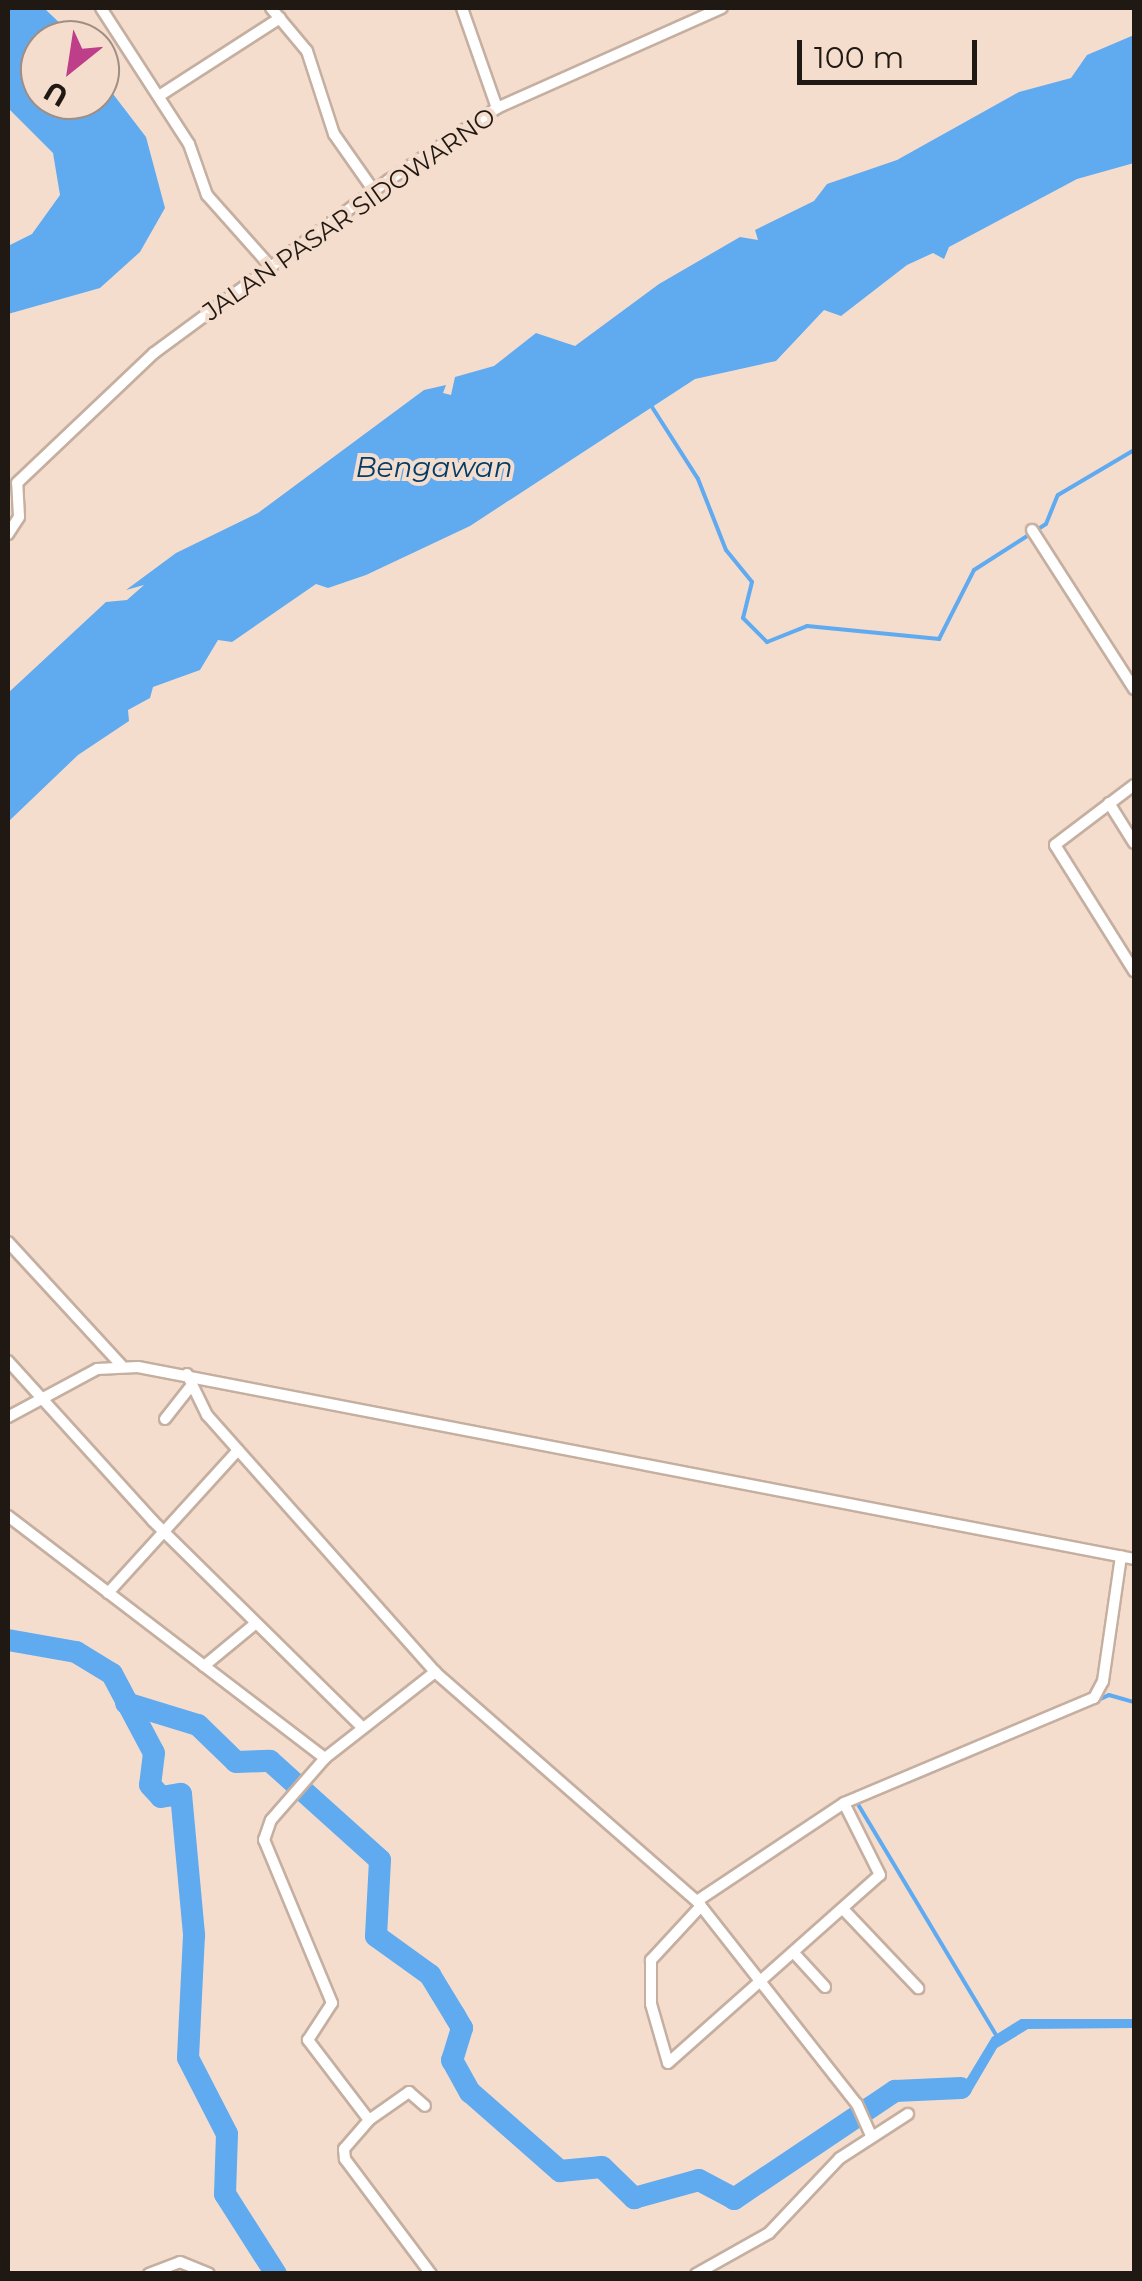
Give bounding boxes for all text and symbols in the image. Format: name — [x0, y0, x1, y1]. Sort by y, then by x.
north arrow — [20, 20, 120, 120]
scale bar — [802, 20, 982, 82]
text: 100 m — [814, 39, 904, 76]
text: U — [38, 74, 74, 114]
street label: JALAN PASAR SIDOWARNO — [197, 101, 501, 327]
water label: Bengawan — [355, 450, 513, 484]

